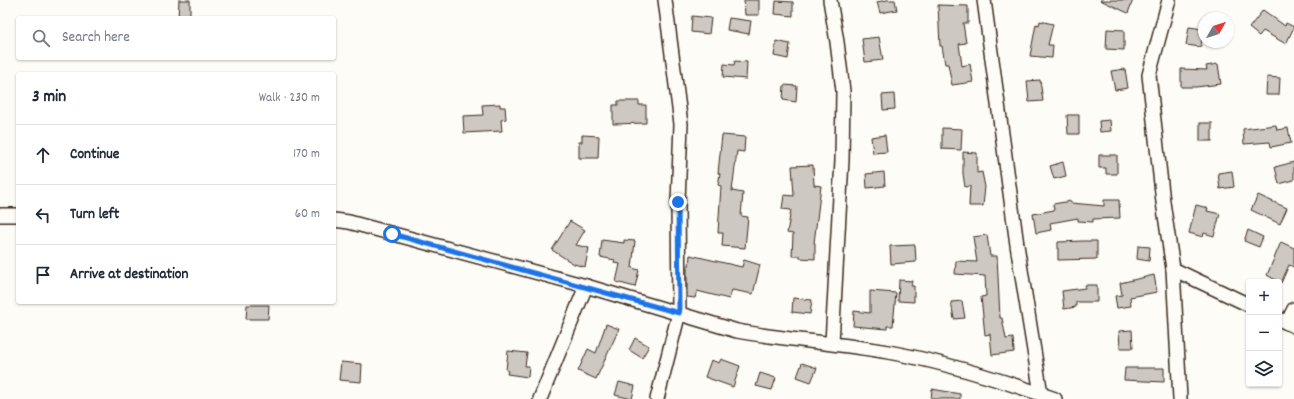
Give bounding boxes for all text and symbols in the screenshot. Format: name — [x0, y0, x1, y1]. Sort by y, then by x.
north arrow — [1198, 12, 1234, 48]
search box — [16, 16, 336, 60]
icon: search — [30, 27, 52, 49]
text: Search here — [62, 27, 130, 49]
text: 3 min — [32, 86, 66, 110]
text: Walk · 230 m — [259, 89, 320, 108]
icon: ahead — [32, 144, 54, 166]
text: Continue — [70, 144, 119, 166]
text: 170 m — [293, 145, 320, 164]
route end — [669, 193, 687, 211]
icon: left — [32, 204, 54, 226]
text: Turn left — [70, 204, 119, 226]
text: 60 m — [295, 205, 320, 224]
route start — [383, 225, 401, 243]
icon: arrive — [32, 264, 54, 286]
text: Arrive at destination — [70, 264, 188, 286]
map controls — [1246, 279, 1282, 387]
button: + — [1246, 279, 1282, 315]
button: − — [1246, 315, 1282, 351]
button: layers — [1246, 351, 1282, 387]

